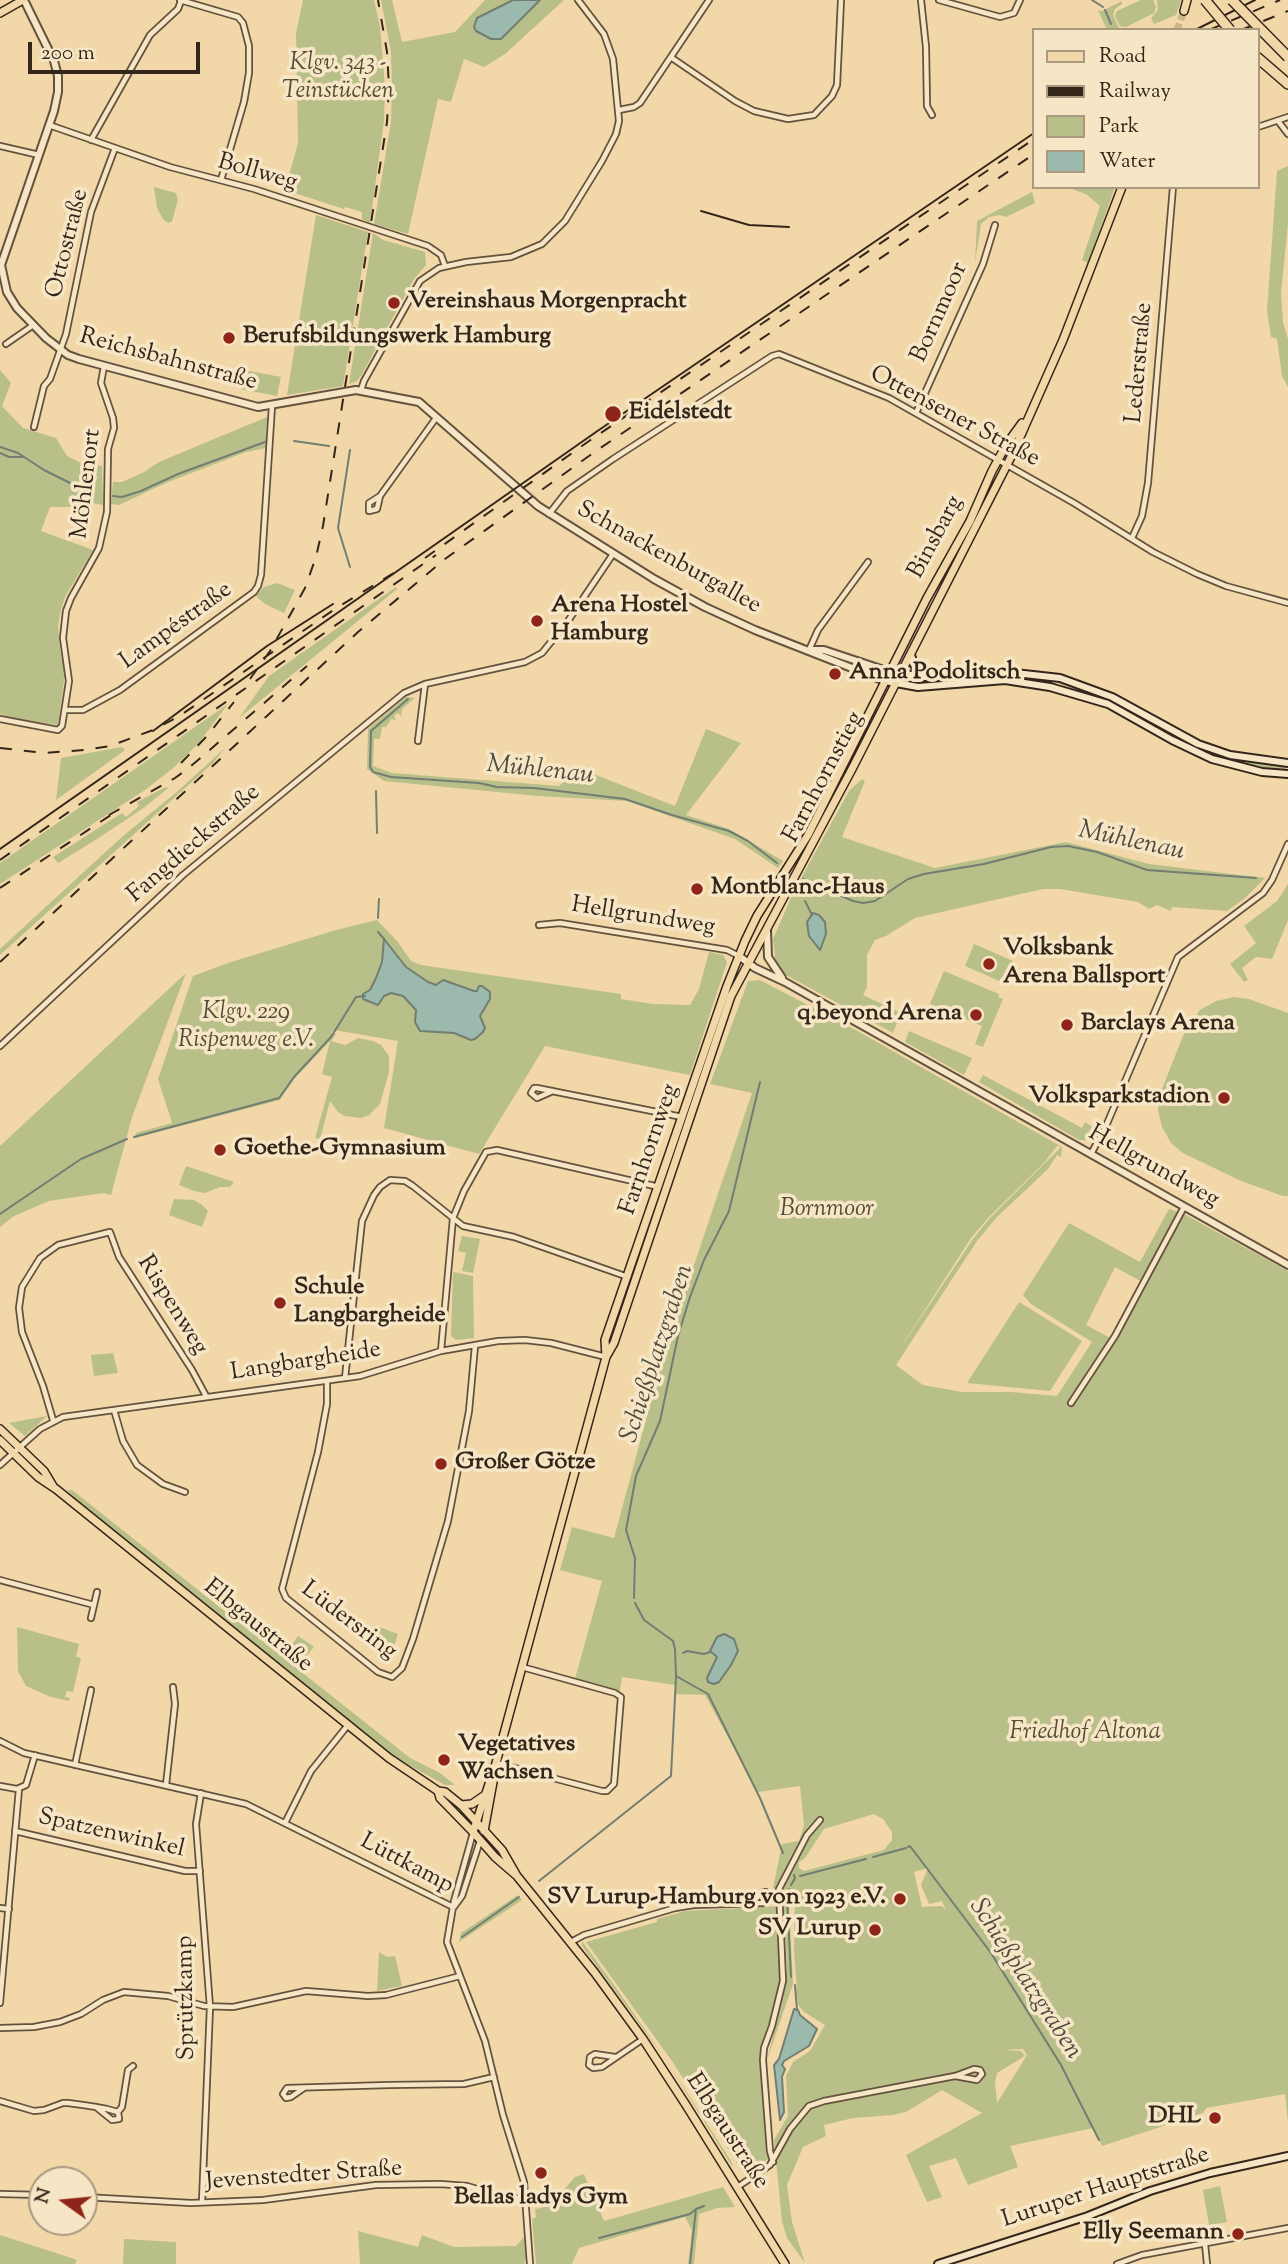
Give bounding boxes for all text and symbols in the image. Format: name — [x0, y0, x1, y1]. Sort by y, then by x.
scale bar — [32, 28, 203, 72]
legend — [1032, 28, 1260, 189]
text: 200 m — [41, 39, 95, 69]
text: Road — [1099, 42, 1146, 72]
park label: Klgv. 343 - Teinstücken — [282, 51, 394, 107]
text: Railway — [1099, 77, 1171, 107]
text: Park — [1099, 112, 1139, 142]
text: Water — [1099, 147, 1155, 177]
street label: Bollweg — [214, 149, 300, 199]
street label: Ottostraße — [42, 186, 96, 302]
street label: Bornmoor — [906, 259, 976, 367]
place label: Vereinshaus Morgenpracht — [408, 289, 686, 317]
marker: Vereinshaus Morgenpracht — [386, 295, 402, 311]
street label: Lederstraße — [1121, 302, 1161, 424]
street label: Reichsbahnstraße — [76, 323, 260, 399]
place label: Berufsbildungswerk Hamburg — [243, 324, 551, 352]
marker: Berufsbildungswerk Hamburg — [221, 330, 237, 346]
street label: Ottensener Straße — [864, 361, 1044, 475]
place label: Eidelstedt — [629, 400, 732, 428]
marker: Eidelstedt — [603, 404, 623, 424]
street label: Möhlenort — [67, 427, 109, 541]
street label: Binsbarg — [903, 492, 971, 584]
street label: Schnackenburgallee — [571, 496, 765, 622]
street label: Lampéstraße — [115, 577, 239, 677]
place label: Arena Hostel Hamburg — [551, 593, 688, 649]
marker: Arena Hostel Hamburg — [529, 613, 545, 629]
place label: Anna Podolitsch — [849, 660, 1021, 688]
marker: Anna Podolitsch — [827, 666, 843, 682]
street label: Farnhornstieg — [778, 708, 872, 848]
water label: Mühlenau — [485, 751, 595, 793]
street label: Fangdieckstraße — [123, 780, 267, 910]
water label: Mühlenau — [1075, 817, 1187, 869]
place label: Montblanc-Haus — [711, 875, 884, 903]
marker: Montblanc-Haus — [689, 881, 705, 897]
street label: Hellgrundweg — [569, 892, 717, 944]
place label: Volksbank Arena Ballsport — [1003, 936, 1165, 992]
marker: Volksbank Arena Ballsport — [981, 956, 997, 972]
park label: Klgv. 229 Rispenweg e.V. — [178, 1000, 314, 1056]
place label: q.beyond Arena — [797, 1001, 962, 1029]
marker: q.beyond Arena — [968, 1007, 984, 1023]
place label: Barclays Arena — [1081, 1011, 1235, 1039]
marker: Barclays Arena — [1059, 1017, 1075, 1033]
street label: Farnhornweg — [615, 1081, 687, 1219]
place label: Volksparkstadion — [1029, 1084, 1210, 1112]
marker: Volksparkstadion — [1216, 1090, 1232, 1106]
street label: Hellgrundweg — [1083, 1120, 1223, 1216]
place label: Goethe-Gymnasium — [234, 1136, 446, 1164]
marker: Goethe-Gymnasium — [212, 1142, 228, 1158]
park label: Bornmoor — [780, 1197, 874, 1225]
street label: Rispenweg — [129, 1251, 213, 1361]
water label: Schießplatzgraben — [616, 1261, 702, 1447]
place label: Schule Langbargheide — [294, 1275, 446, 1331]
marker: Schule Langbargheide — [272, 1295, 288, 1311]
street label: Langbargheide — [229, 1337, 383, 1389]
place label: Großer Götze — [455, 1450, 596, 1478]
marker: Großer Götze — [433, 1456, 449, 1472]
street label: Elbgaustraße — [197, 1574, 317, 1680]
street label: Lüdersring — [294, 1577, 402, 1667]
park label: Friedhof Altona — [1009, 1720, 1161, 1748]
place label: Vegetatives Wachsen — [458, 1732, 575, 1788]
marker: Vegetatives Wachsen — [436, 1752, 452, 1768]
street label: Spatzenwinkel — [35, 1804, 187, 1866]
street label: Lüttkamp — [354, 1828, 458, 1902]
place label: SV Lurup-Hamburg von 1923 e.V. — [547, 1885, 886, 1913]
marker: SV Lurup-Hamburg von 1923 e.V. — [892, 1891, 908, 1907]
water label: Schießplatzgraben — [960, 1894, 1088, 2066]
place label: SV Lurup — [758, 1916, 861, 1944]
marker: SV Lurup — [867, 1922, 883, 1938]
street label: Sprützkamp — [173, 1935, 203, 2061]
street label: Elbgaustraße — [678, 2069, 774, 2195]
place label: DHL — [1149, 2104, 1201, 2132]
marker: DHL — [1207, 2110, 1223, 2126]
street label: Luruper Hauptstraße — [999, 2142, 1213, 2236]
street label: Jevenstedter Straße — [205, 2156, 403, 2198]
marker: Bellas ladys Gym — [533, 2165, 549, 2181]
north arrow — [28, 2166, 98, 2236]
text: N — [29, 2185, 59, 2207]
place label: Bellas ladys Gym — [454, 2185, 628, 2213]
place label: Elly Seemann — [1083, 2220, 1224, 2248]
marker: Elly Seemann — [1230, 2226, 1246, 2242]

